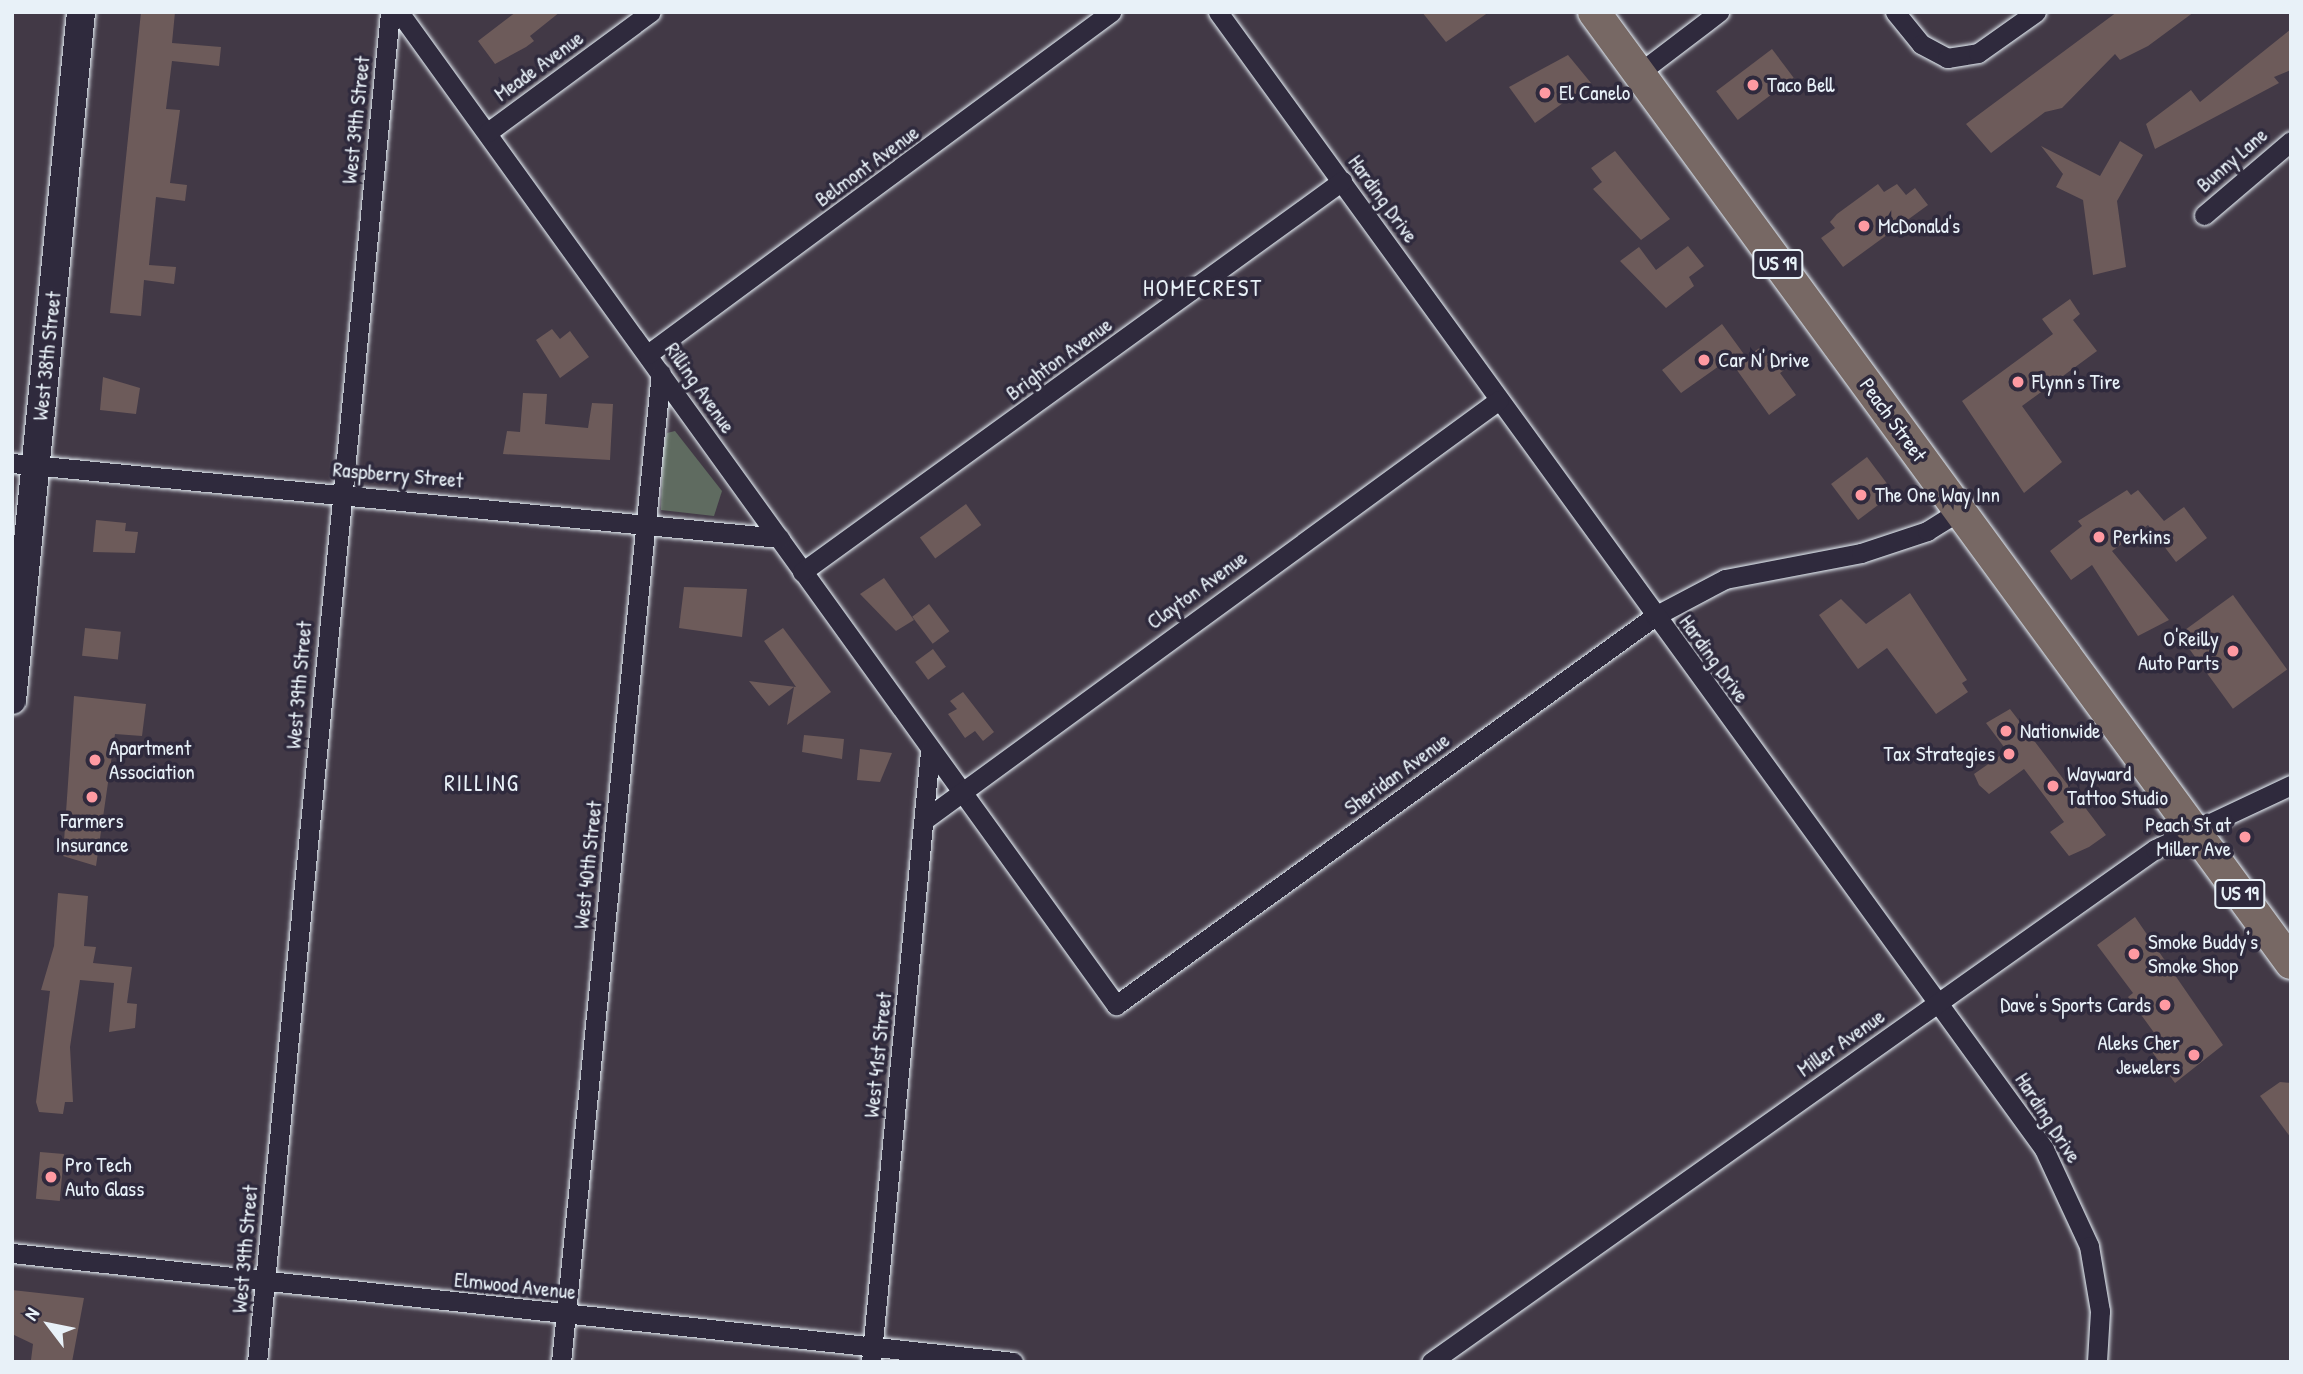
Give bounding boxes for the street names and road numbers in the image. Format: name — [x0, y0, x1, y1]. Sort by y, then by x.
street label: Meade Avenue — [490, 25, 588, 107]
street label: West 39th Street — [337, 55, 375, 185]
street label: Belmont Avenue — [810, 120, 924, 212]
street label: Bunny Lane — [2191, 122, 2273, 198]
street label: Harding Drive — [1343, 150, 1423, 248]
road number: US 19 — [1752, 248, 1804, 280]
street label: West 38th Street — [28, 290, 66, 422]
street label: Brighton Avenue — [1001, 312, 1117, 406]
street label: Rilling Avenue — [660, 338, 740, 438]
street label: Peach Street — [1854, 373, 1932, 467]
street label: Raspberry Street — [332, 457, 464, 493]
street label: Clayton Avenue — [1142, 545, 1252, 635]
street label: Harding Drive — [1674, 610, 1754, 708]
street label: West 39th Street — [281, 620, 317, 750]
street label: Sheridan Avenue — [1340, 727, 1454, 821]
street label: West 40th Street — [569, 800, 607, 930]
road number: US 19 — [2214, 878, 2266, 909]
street label: West 41st Street — [859, 991, 897, 1119]
street label: Miller Avenue — [1792, 1004, 1890, 1082]
street label: Harding Drive — [2010, 1068, 2086, 1168]
street label: West 39th Street — [227, 1184, 263, 1314]
street label: Elmwood Avenue — [453, 1267, 577, 1305]

